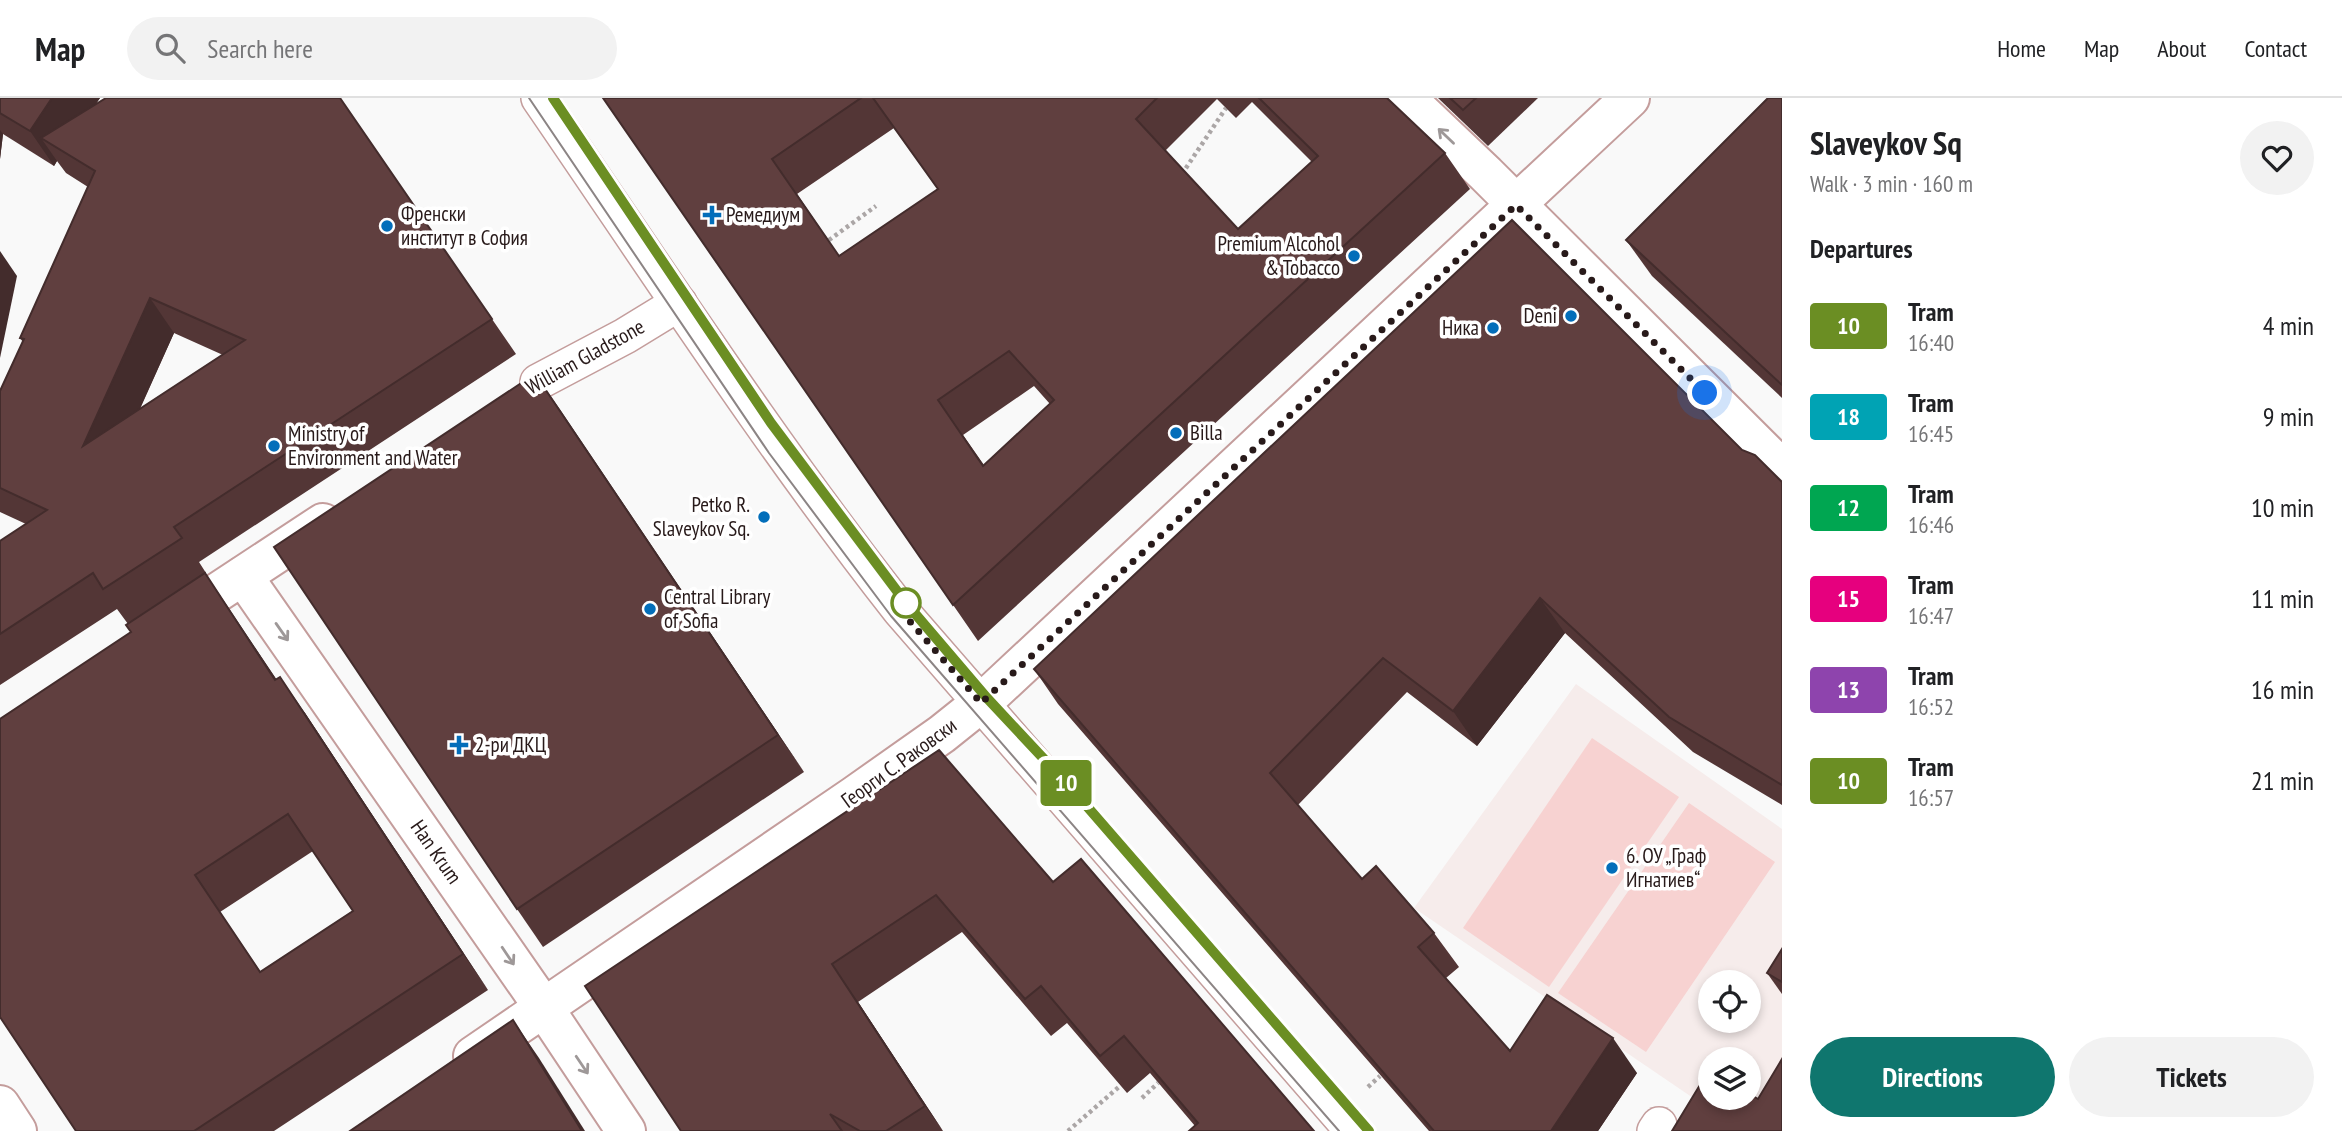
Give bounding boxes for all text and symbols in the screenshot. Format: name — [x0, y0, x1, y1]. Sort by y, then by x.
search box — [127, 17, 617, 80]
text: Map — [35, 27, 85, 70]
icon: search — [151, 29, 189, 67]
text: Search here — [207, 32, 313, 65]
text: Home — [1997, 33, 2046, 64]
text: Map — [2084, 33, 2119, 64]
text: About — [2157, 33, 2206, 64]
text: Contact — [2244, 33, 2307, 64]
text: Slaveykov Sq — [1810, 121, 1962, 164]
button: heart — [2240, 121, 2314, 195]
one-way arrow — [1438, 128, 1455, 145]
text: Walk · 3 min · 160 m — [1810, 169, 1973, 198]
place label: Френски институт в София — [401, 200, 528, 251]
place label: Ремедиум — [726, 201, 800, 228]
marker: Ремедиум — [704, 207, 720, 223]
marker: Френски институт в София — [379, 218, 395, 234]
place label: Premium Alcohol & Tobacco — [1218, 230, 1340, 281]
text: Departures — [1810, 232, 1913, 265]
marker: Premium Alcohol & Tobacco — [1346, 248, 1362, 264]
text: Tram — [1908, 295, 1954, 328]
place label: Deni — [1524, 302, 1557, 329]
marker: Deni — [1563, 308, 1579, 324]
text: 4 min — [2263, 309, 2314, 342]
text: 10 — [1837, 310, 1860, 341]
street label: William Gladstone — [521, 313, 649, 400]
place label: Ника — [1442, 314, 1479, 341]
marker: Ника — [1485, 320, 1501, 336]
text: 16:40 — [1908, 328, 1954, 357]
your location — [1687, 375, 1722, 410]
text: Tram — [1908, 386, 1954, 419]
text: 9 min — [2263, 400, 2314, 433]
text: 18 — [1837, 401, 1860, 432]
place label: Billa — [1190, 419, 1223, 446]
text: 16:45 — [1908, 419, 1954, 448]
place label: Ministry of Environment and Water — [288, 420, 458, 471]
marker: Billa — [1168, 425, 1184, 441]
marker: Ministry of Environment and Water — [266, 438, 282, 454]
text: Tram — [1908, 477, 1954, 510]
place label: Petko R. Slaveykov Sq. — [653, 491, 750, 542]
text: 10 min — [2251, 491, 2314, 524]
text: 12 — [1837, 492, 1860, 523]
marker: Petko R. Slaveykov Sq. — [756, 509, 772, 525]
text: 16:46 — [1908, 510, 1954, 539]
text: Tram — [1908, 568, 1954, 601]
text: 11 min — [2251, 582, 2314, 615]
place label: Central Library of Sofia — [664, 583, 770, 634]
text: 15 — [1837, 583, 1860, 614]
unlabelled marker — [891, 588, 921, 618]
marker: Central Library of Sofia — [642, 601, 658, 617]
text: 16:47 — [1908, 601, 1954, 630]
one-way arrow — [275, 622, 289, 641]
text: Tram — [1908, 659, 1954, 692]
text: 16 min — [2251, 673, 2314, 706]
text: 13 — [1837, 674, 1860, 705]
text: 16:52 — [1908, 692, 1954, 721]
street label: Георги С. Раковски — [836, 712, 962, 814]
place label: 2-ри ДКЦ — [475, 731, 547, 758]
marker: 2-ри ДКЦ — [449, 735, 469, 755]
text: Tram — [1908, 750, 1954, 783]
line badge: 10 — [1034, 760, 1098, 806]
text: 21 min — [2251, 764, 2314, 797]
text: 10 — [1837, 765, 1860, 796]
text: 10 — [1055, 767, 1077, 798]
text: 16:57 — [1908, 783, 1954, 812]
street label: Han Krum — [405, 815, 468, 889]
place label: 6. ОУ „Граф Игнатиев“ — [1626, 842, 1706, 893]
marker: 6. ОУ „Граф Игнатиев“ — [1604, 860, 1620, 876]
one-way arrow — [501, 946, 515, 965]
map controls — [1698, 970, 1761, 1110]
button: locate — [1698, 970, 1761, 1033]
button: Directions — [1810, 1037, 2055, 1117]
button: Tickets — [2069, 1037, 2314, 1117]
button: layers — [1698, 1047, 1761, 1110]
one-way arrow — [575, 1055, 589, 1074]

